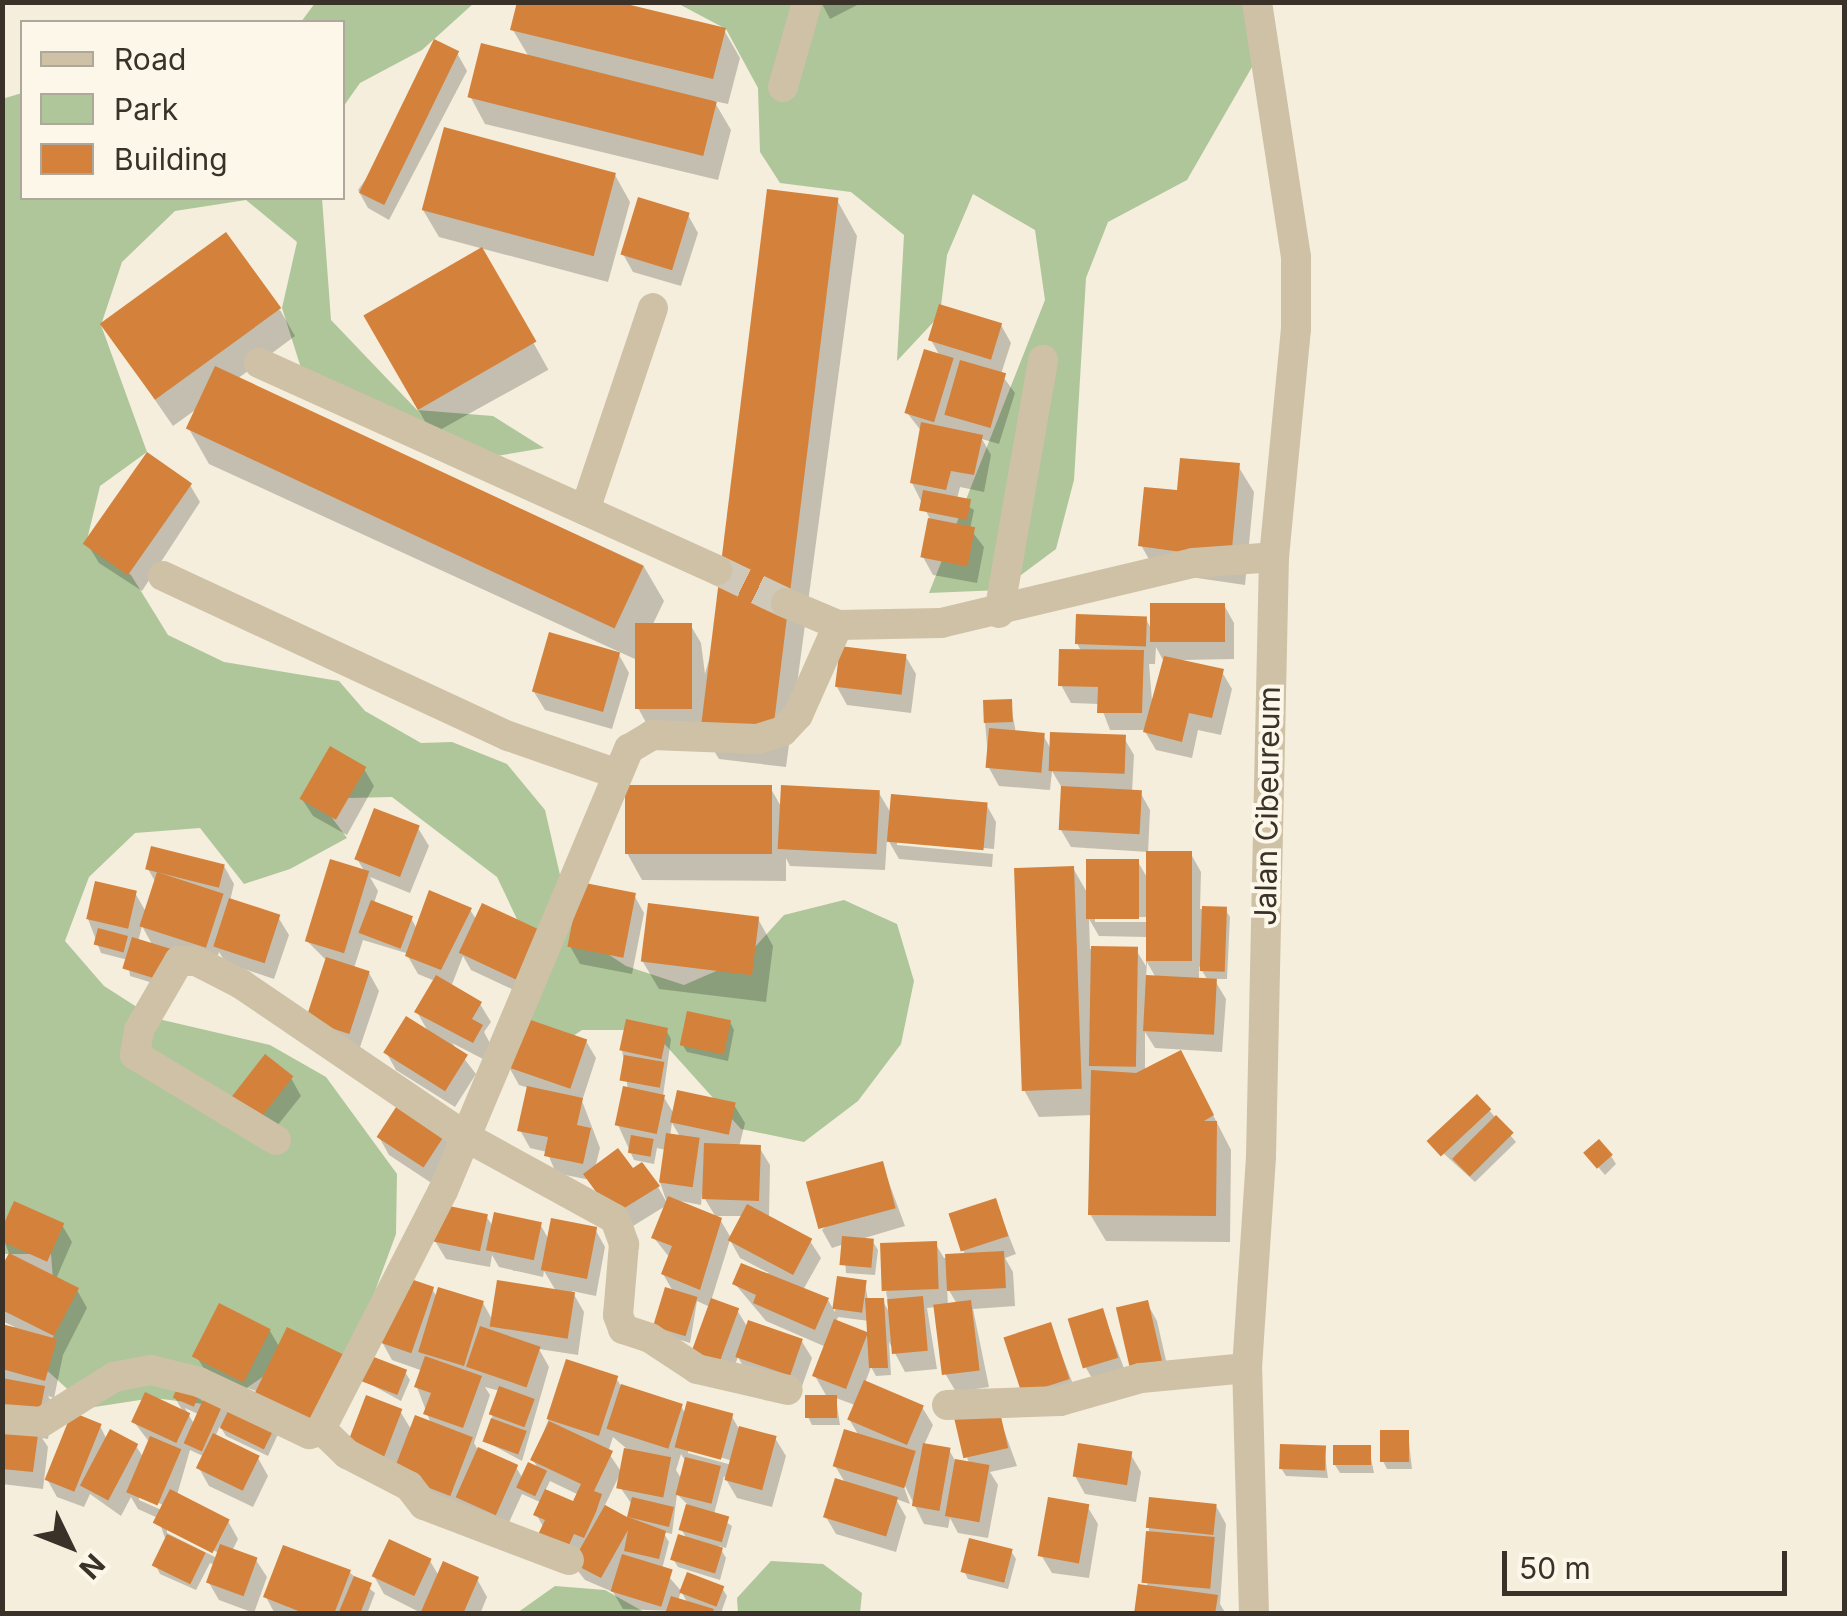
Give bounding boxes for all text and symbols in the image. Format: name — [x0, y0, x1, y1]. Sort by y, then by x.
legend — [20, 20, 345, 200]
text: Road — [114, 41, 186, 77]
text: Park — [114, 91, 178, 127]
text: Building — [114, 141, 228, 177]
street label: Jalan Cibeureum — [1247, 686, 1287, 926]
north arrow — [20, 1496, 120, 1596]
scale bar — [1507, 1531, 1792, 1593]
text: N — [72, 1547, 112, 1586]
text: 50 m — [1519, 1550, 1591, 1586]

